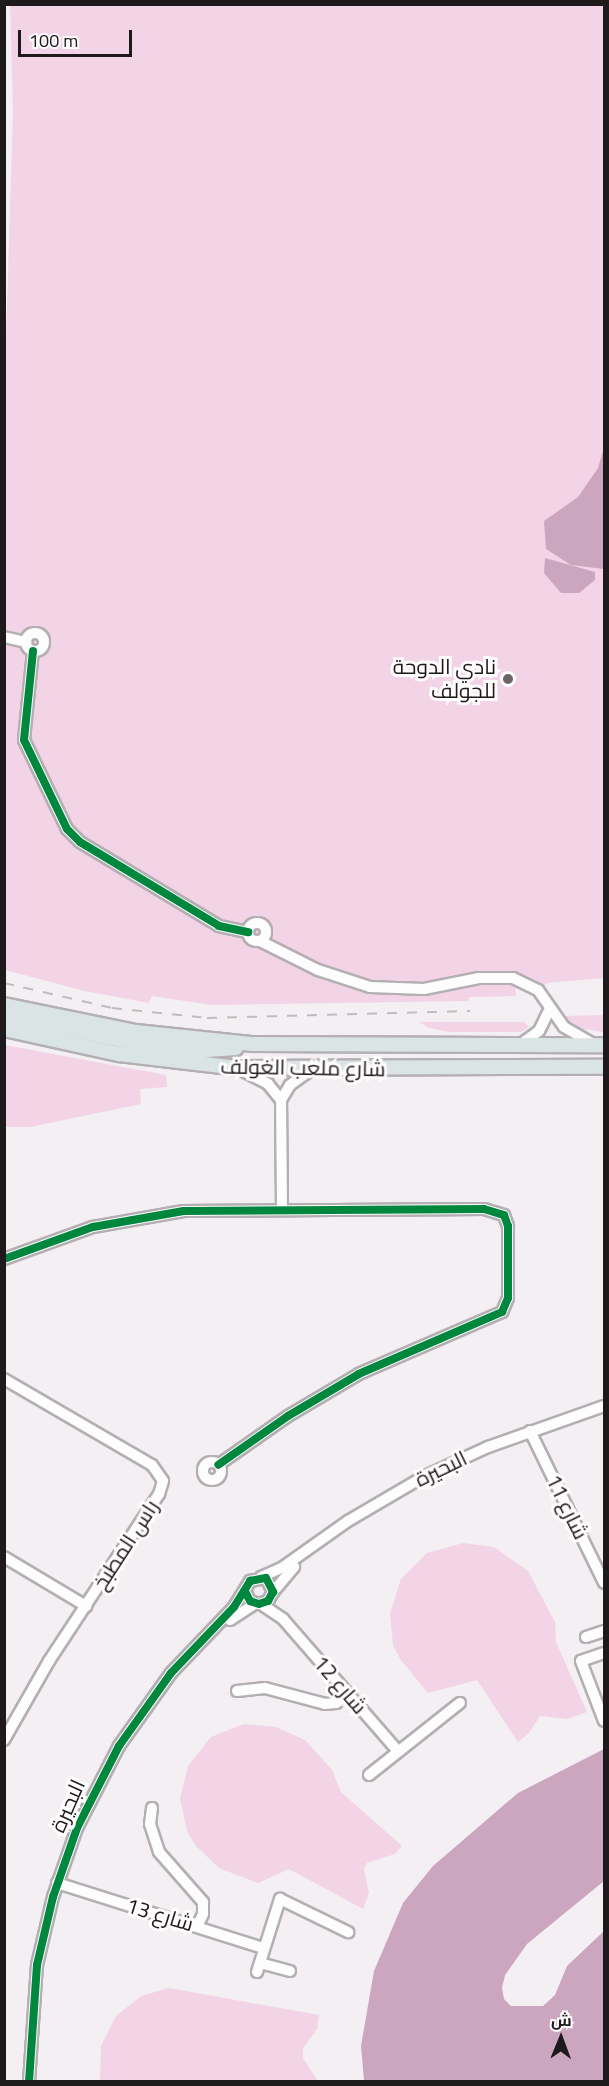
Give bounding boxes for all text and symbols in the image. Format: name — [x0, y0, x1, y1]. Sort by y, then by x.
scale bar — [21, 18, 135, 56]
text: 100 m — [29, 24, 78, 57]
place label: نادي الدوحة للجولف — [393, 654, 496, 704]
marker: نادي الدوحة للجولف — [501, 672, 515, 686]
street label: شارع ملعب الغولف — [220, 1054, 386, 1082]
street label: البحيرة — [411, 1446, 471, 1492]
street label: شارع 11 — [541, 1471, 593, 1543]
street label: راس المطبخ — [88, 1495, 164, 1595]
street label: شارع 12 — [308, 1651, 372, 1719]
street label: البحيرة — [45, 1776, 91, 1836]
street label: شارع 13 — [123, 1893, 197, 1937]
text: ش — [551, 2005, 572, 2035]
north arrow — [531, 2008, 591, 2068]

